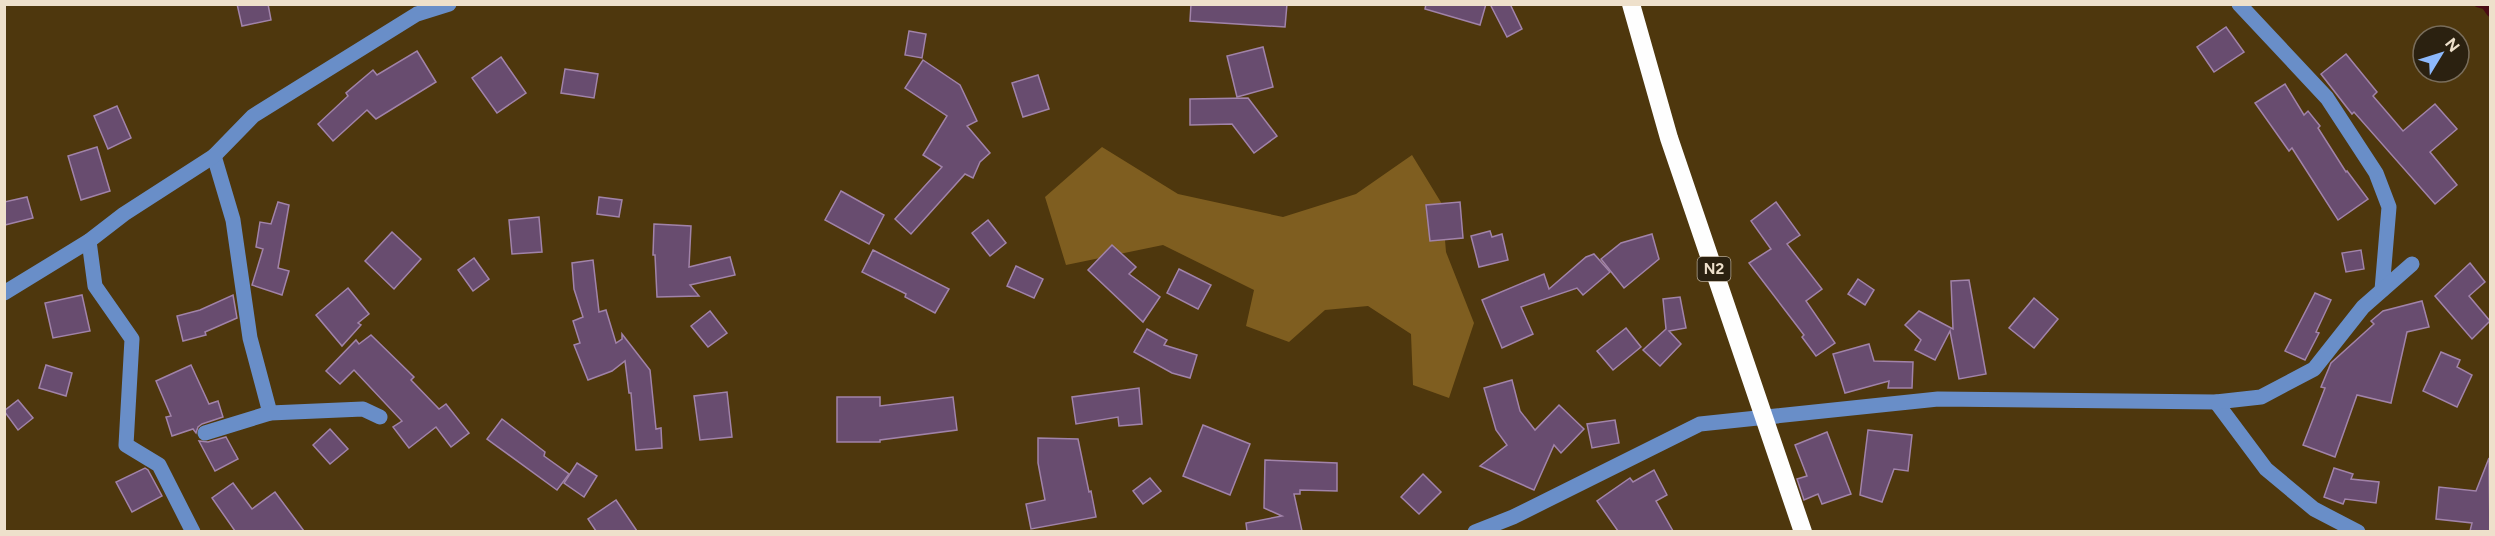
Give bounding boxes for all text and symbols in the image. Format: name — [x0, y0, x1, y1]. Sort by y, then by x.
north arrow — [2411, 24, 2471, 84]
text: N — [2441, 34, 2464, 56]
road number: N2 — [1698, 257, 1730, 281]

